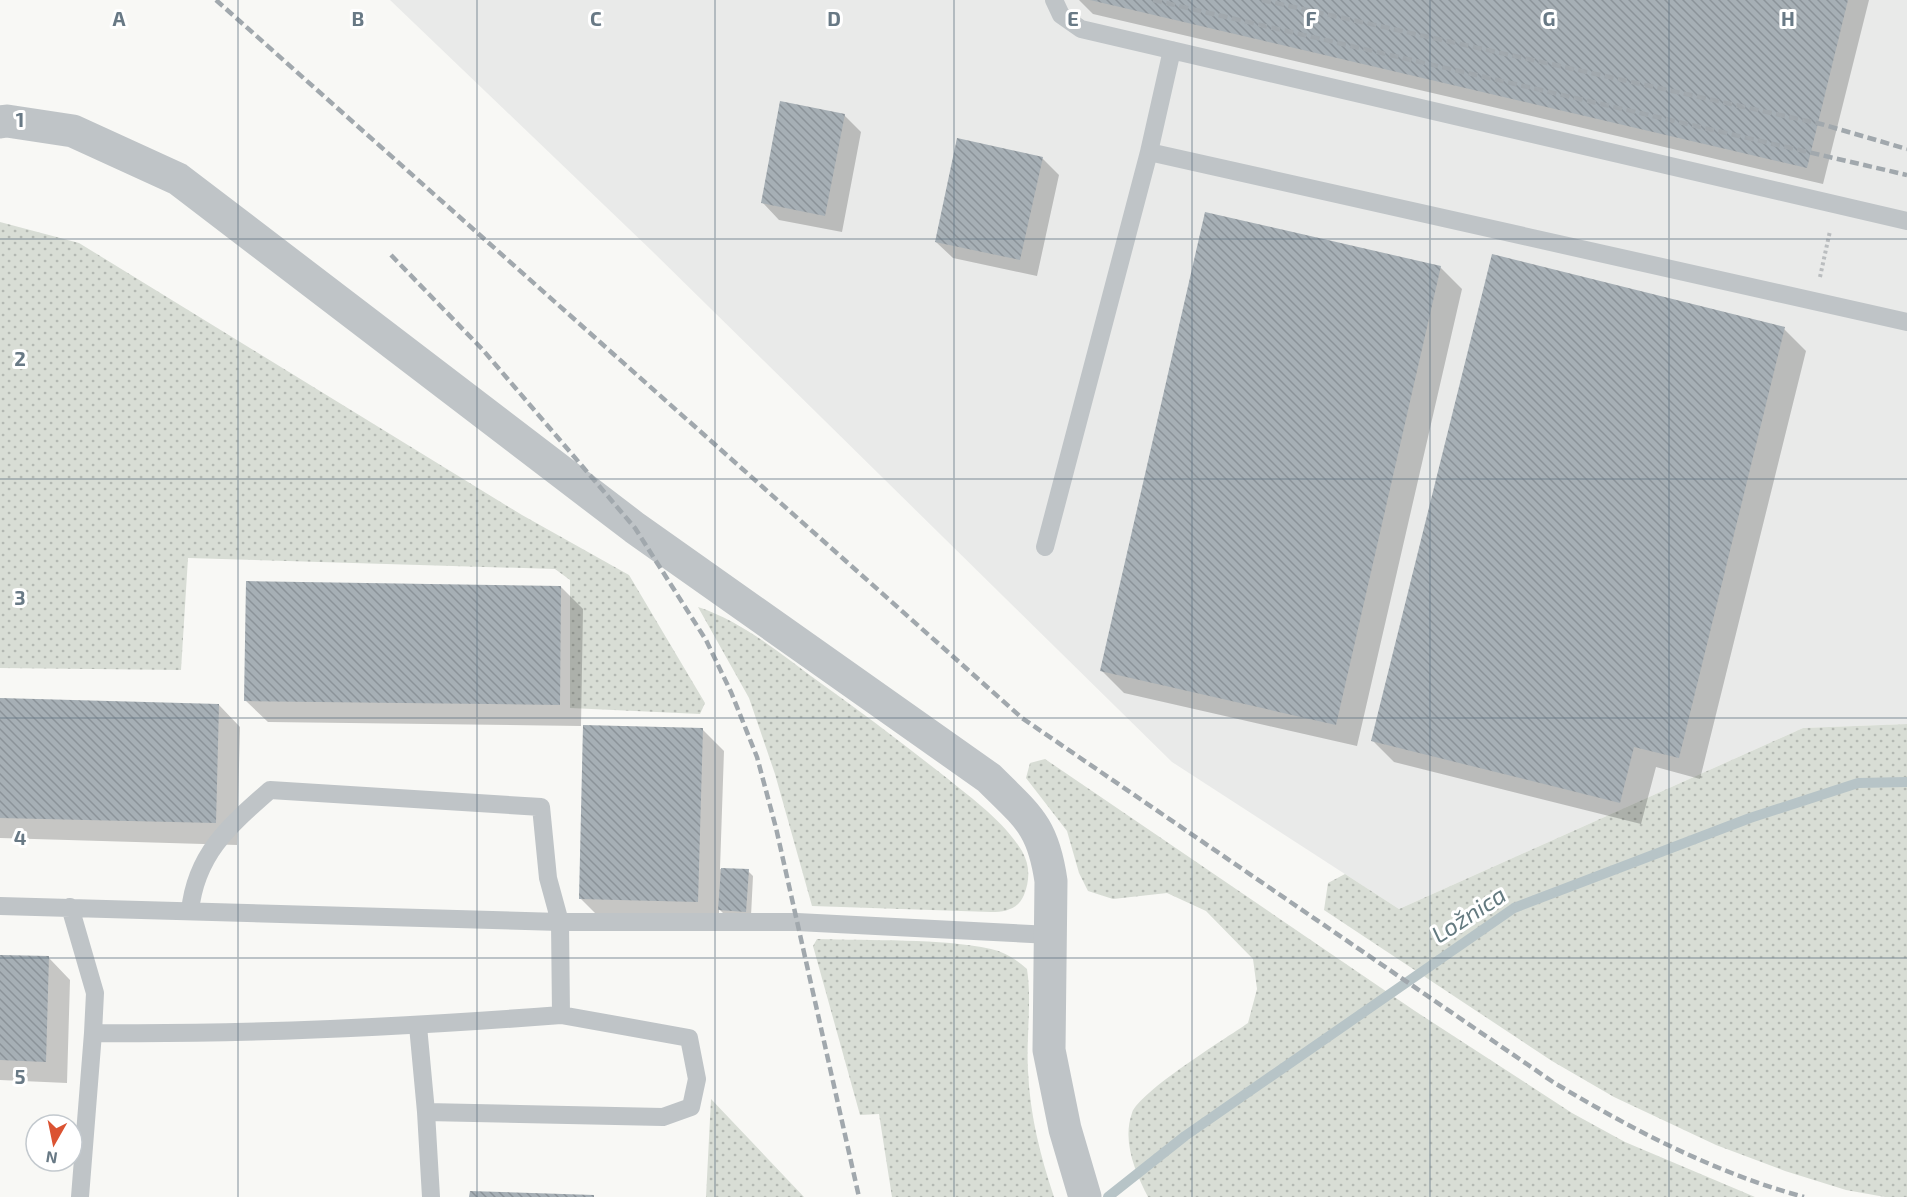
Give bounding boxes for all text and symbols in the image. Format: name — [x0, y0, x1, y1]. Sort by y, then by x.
text: A — [112, 6, 126, 30]
text: B — [352, 6, 364, 30]
text: C — [590, 6, 602, 30]
text: D — [827, 6, 841, 30]
text: E — [1067, 6, 1079, 30]
text: F — [1305, 6, 1317, 30]
text: G — [1543, 6, 1555, 30]
text: H — [1781, 6, 1795, 30]
text: 1 — [16, 107, 24, 131]
text: 2 — [14, 346, 26, 370]
text: 3 — [14, 585, 26, 609]
text: 4 — [14, 825, 27, 849]
water label: Ložnica — [1426, 879, 1511, 948]
text: 5 — [14, 1064, 26, 1088]
north arrow — [24, 1113, 84, 1173]
text: N — [44, 1148, 59, 1169]

